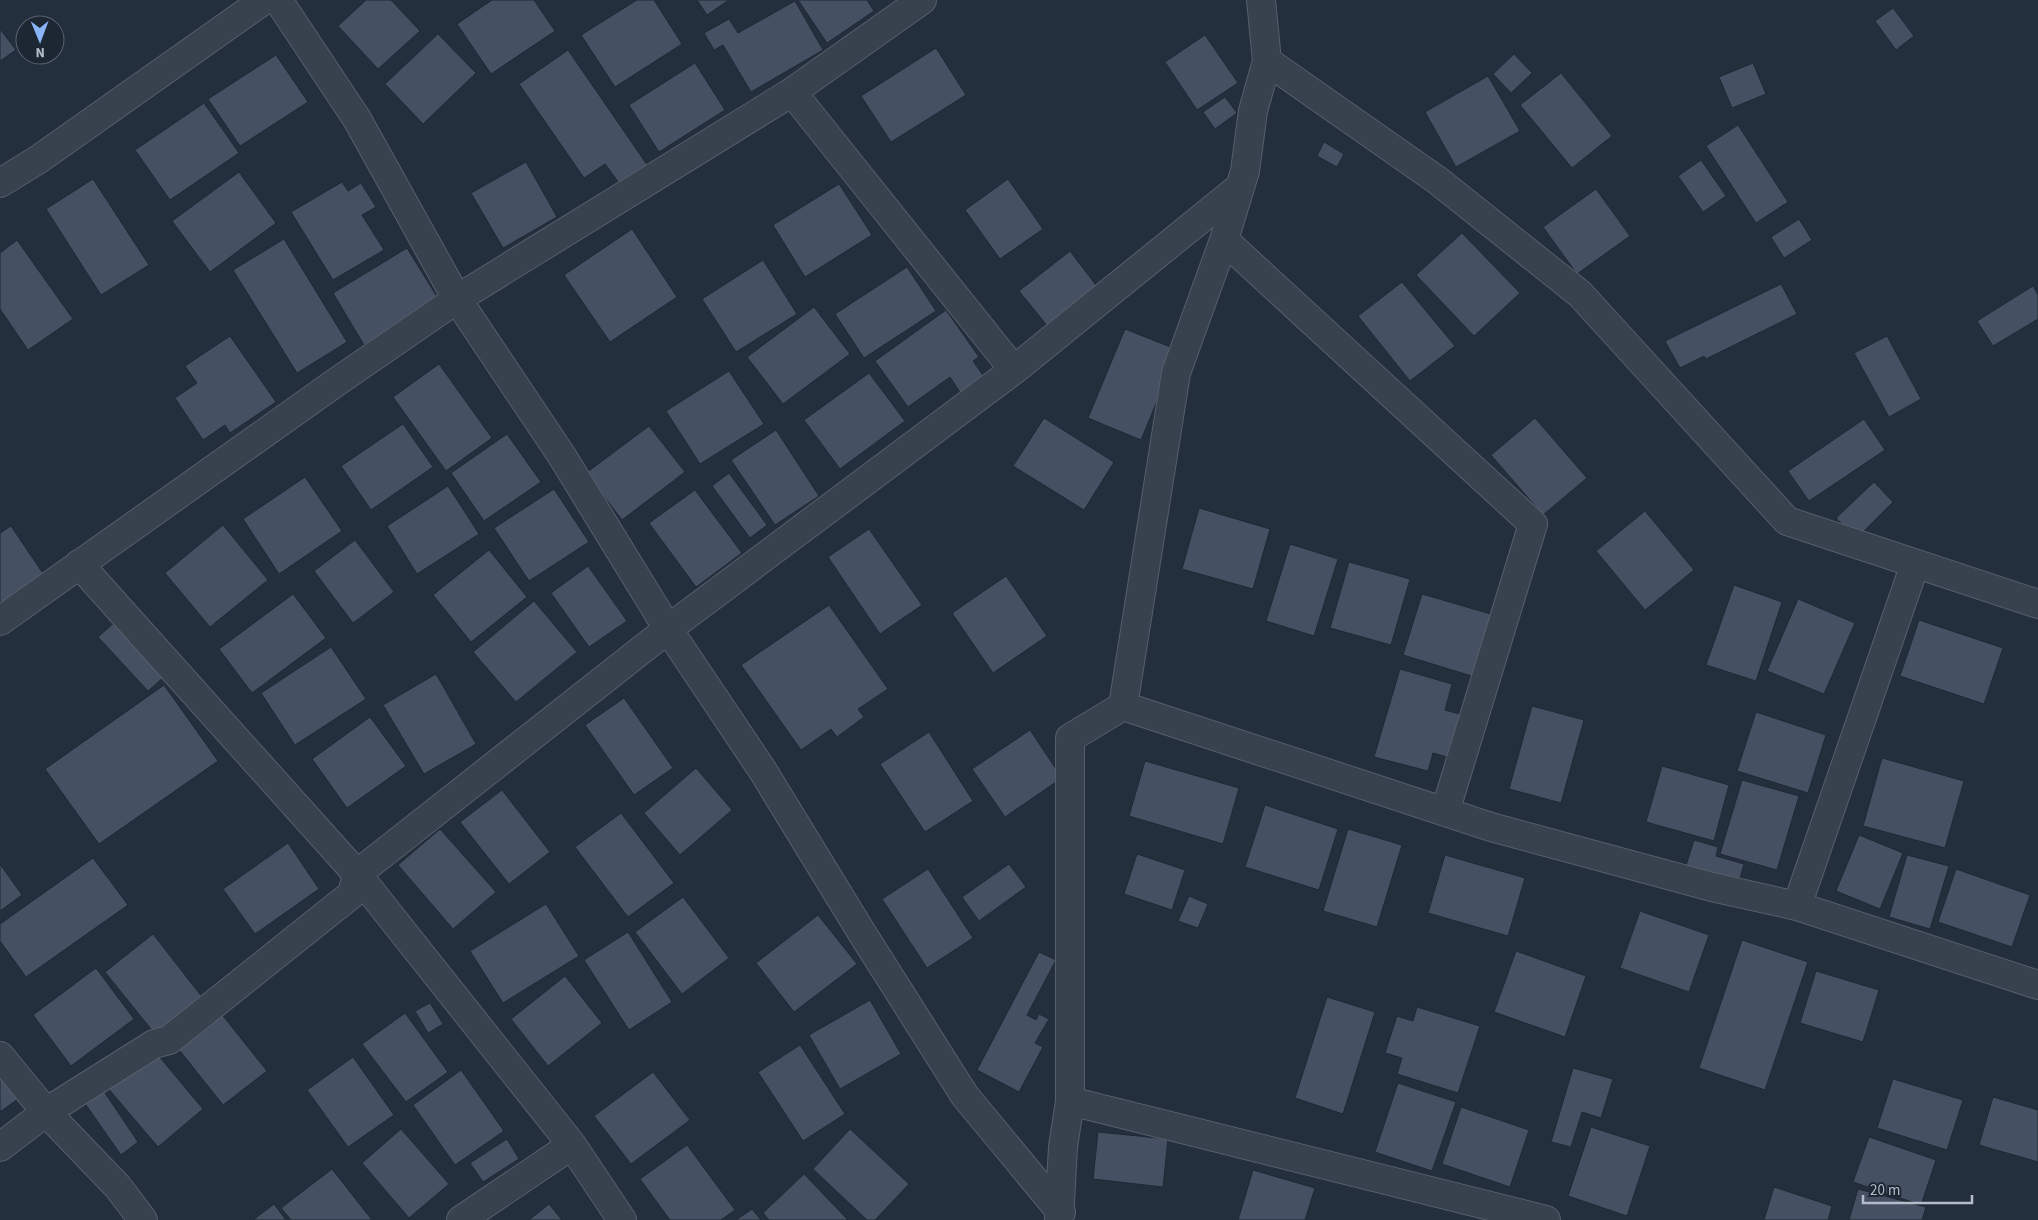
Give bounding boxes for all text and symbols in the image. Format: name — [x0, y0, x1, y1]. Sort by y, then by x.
north arrow — [15, 15, 65, 65]
text: N — [35, 42, 45, 62]
scale bar — [1863, 1172, 1972, 1204]
text: 20 m — [1870, 1180, 1900, 1201]

